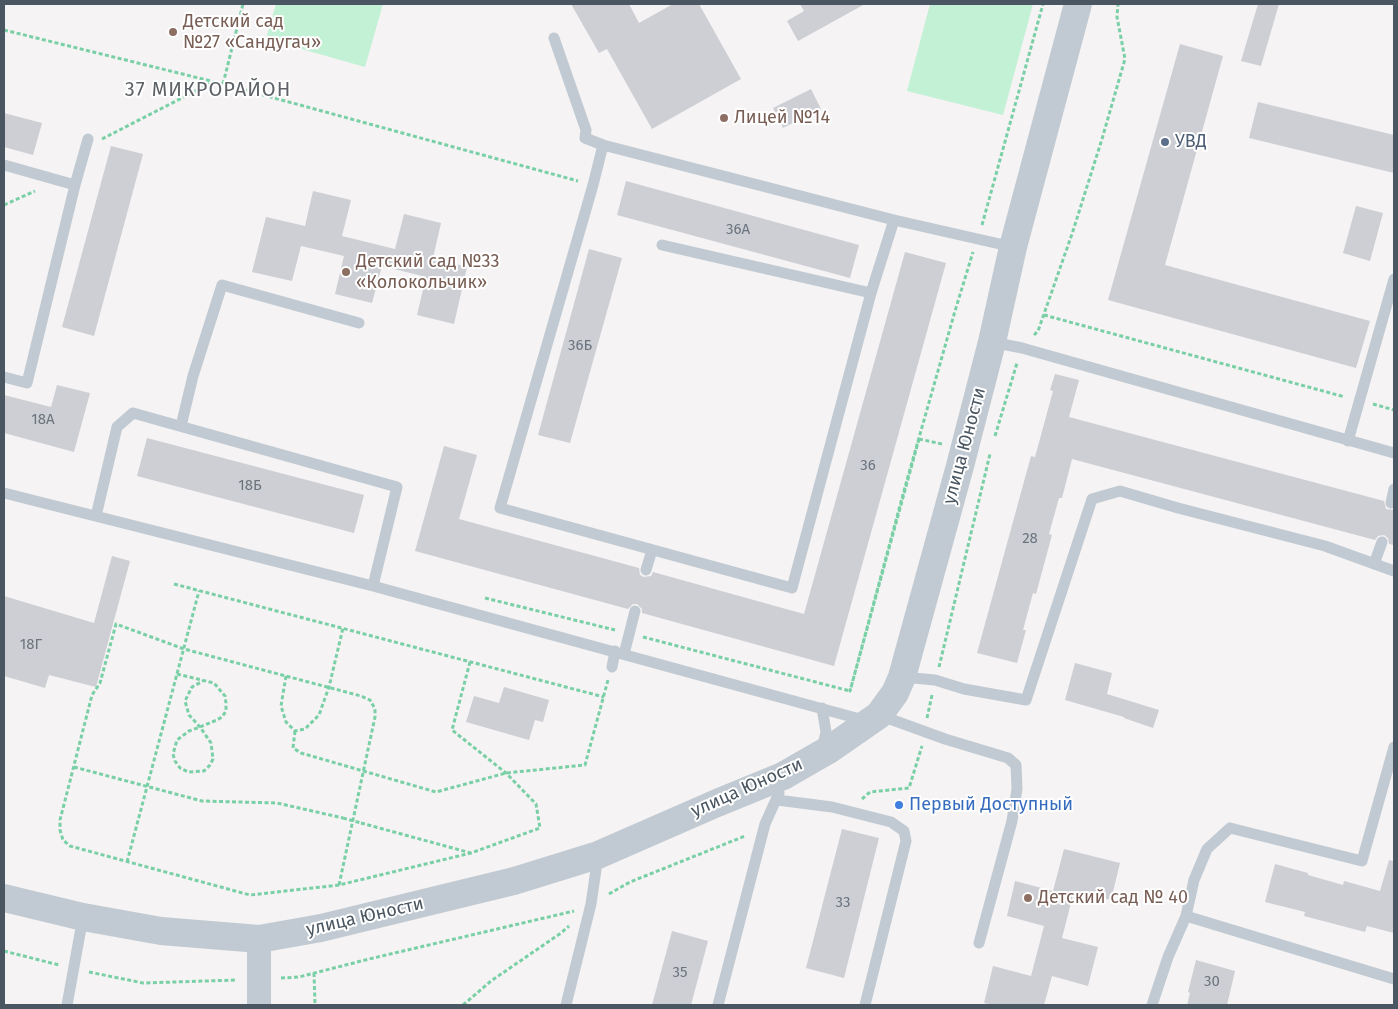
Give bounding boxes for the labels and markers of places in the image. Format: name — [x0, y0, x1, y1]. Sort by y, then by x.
place label: Детский сад №27 «Сандугач» — [183, 11, 321, 54]
marker: Детский сад №27 «Сандугач» — [167, 26, 179, 38]
place label: Лицей №14 — [734, 107, 830, 129]
marker: Лицей №14 — [718, 112, 730, 124]
place label: УВД — [1175, 131, 1207, 153]
marker: УВД — [1159, 136, 1171, 148]
place label: Детский сад №33 «Колокольчик» — [356, 251, 500, 294]
marker: Детский сад №33 «Колокольчик» — [340, 266, 352, 278]
place label: Первый Доступный — [909, 794, 1073, 816]
marker: Первый Доступный — [893, 799, 905, 811]
place label: Детский сад № 40 — [1038, 887, 1188, 909]
marker: Детский сад № 40 — [1022, 892, 1034, 904]

